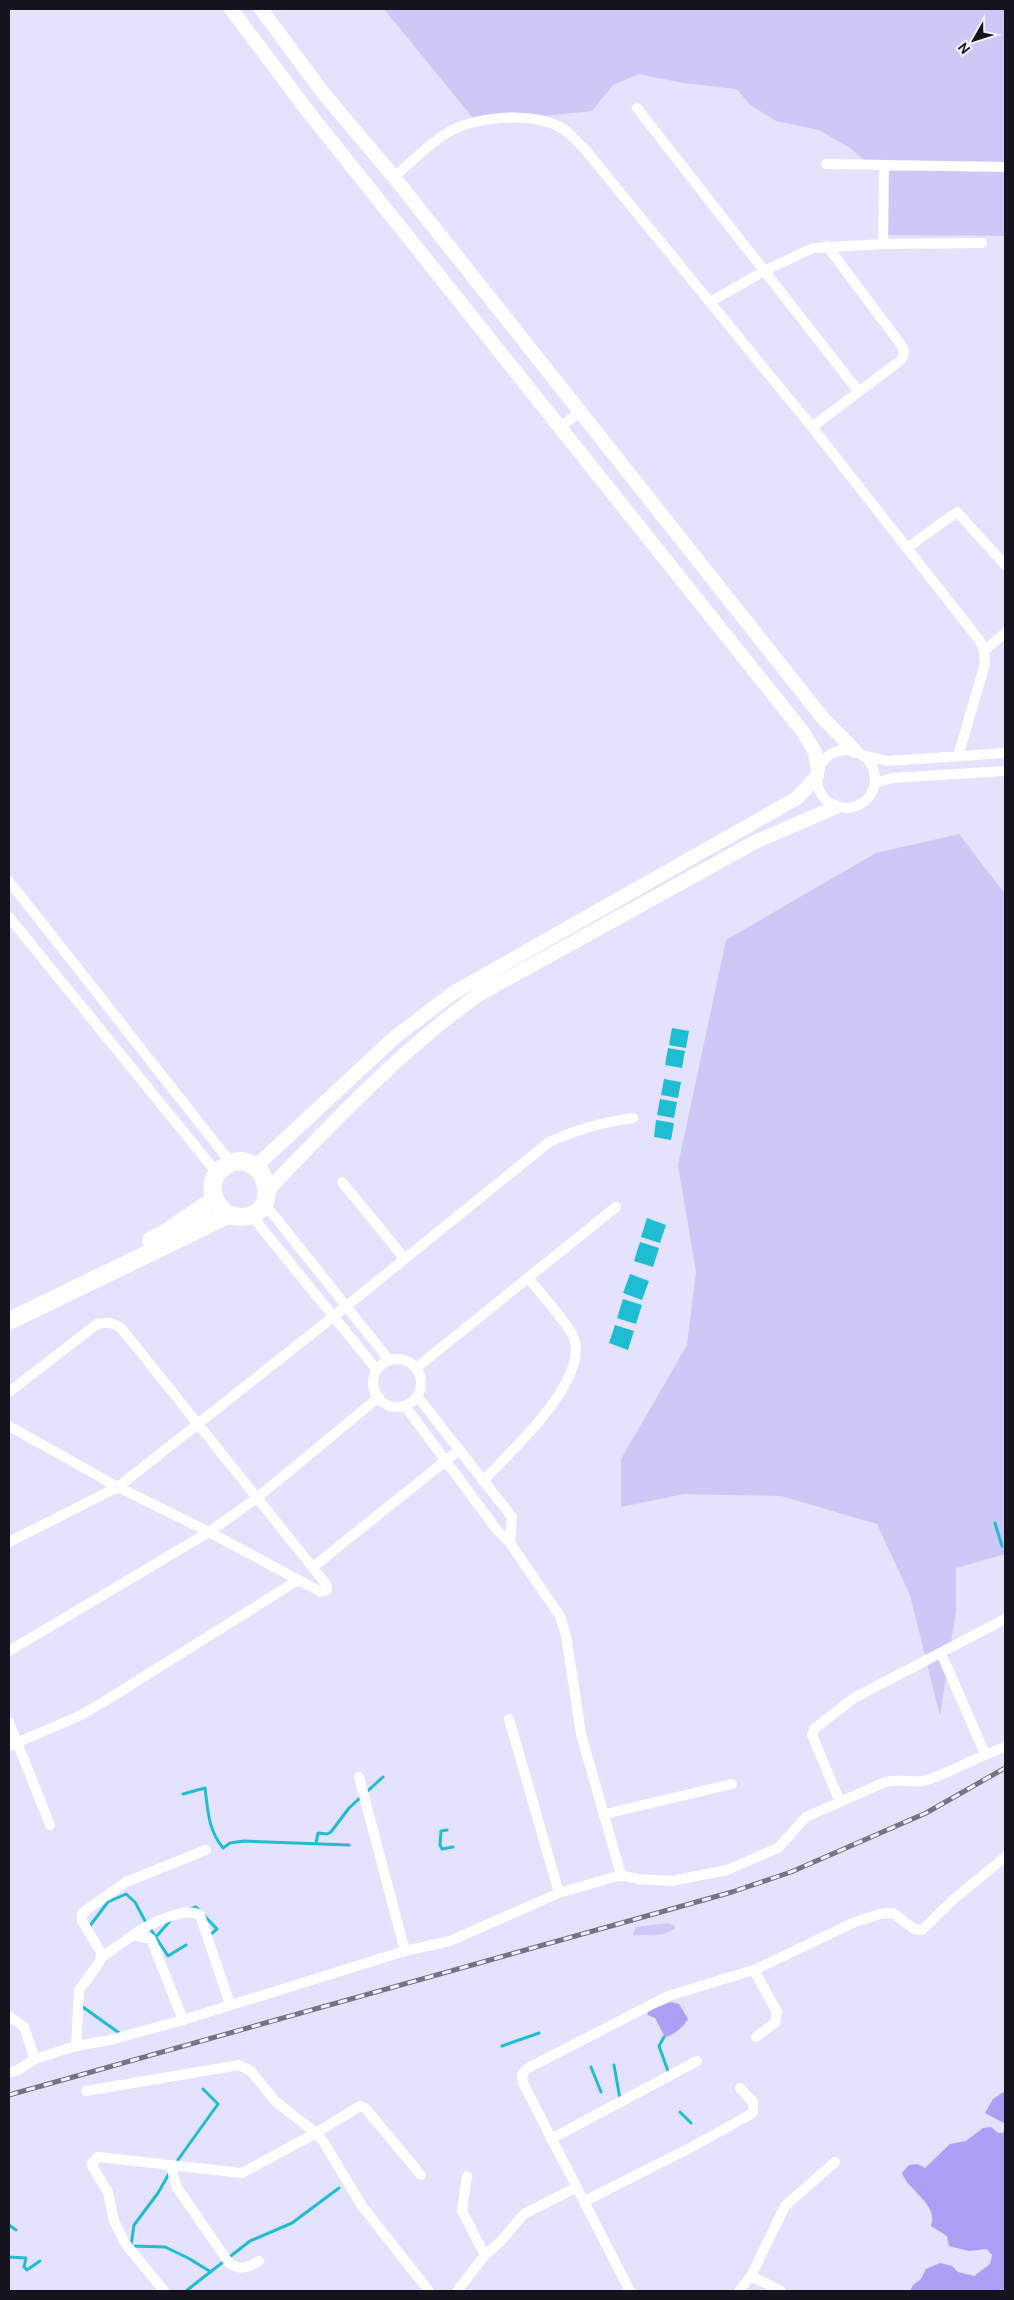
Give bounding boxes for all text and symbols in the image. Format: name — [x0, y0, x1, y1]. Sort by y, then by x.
north arrow — [949, 15, 999, 65]
text: N — [954, 39, 974, 58]

